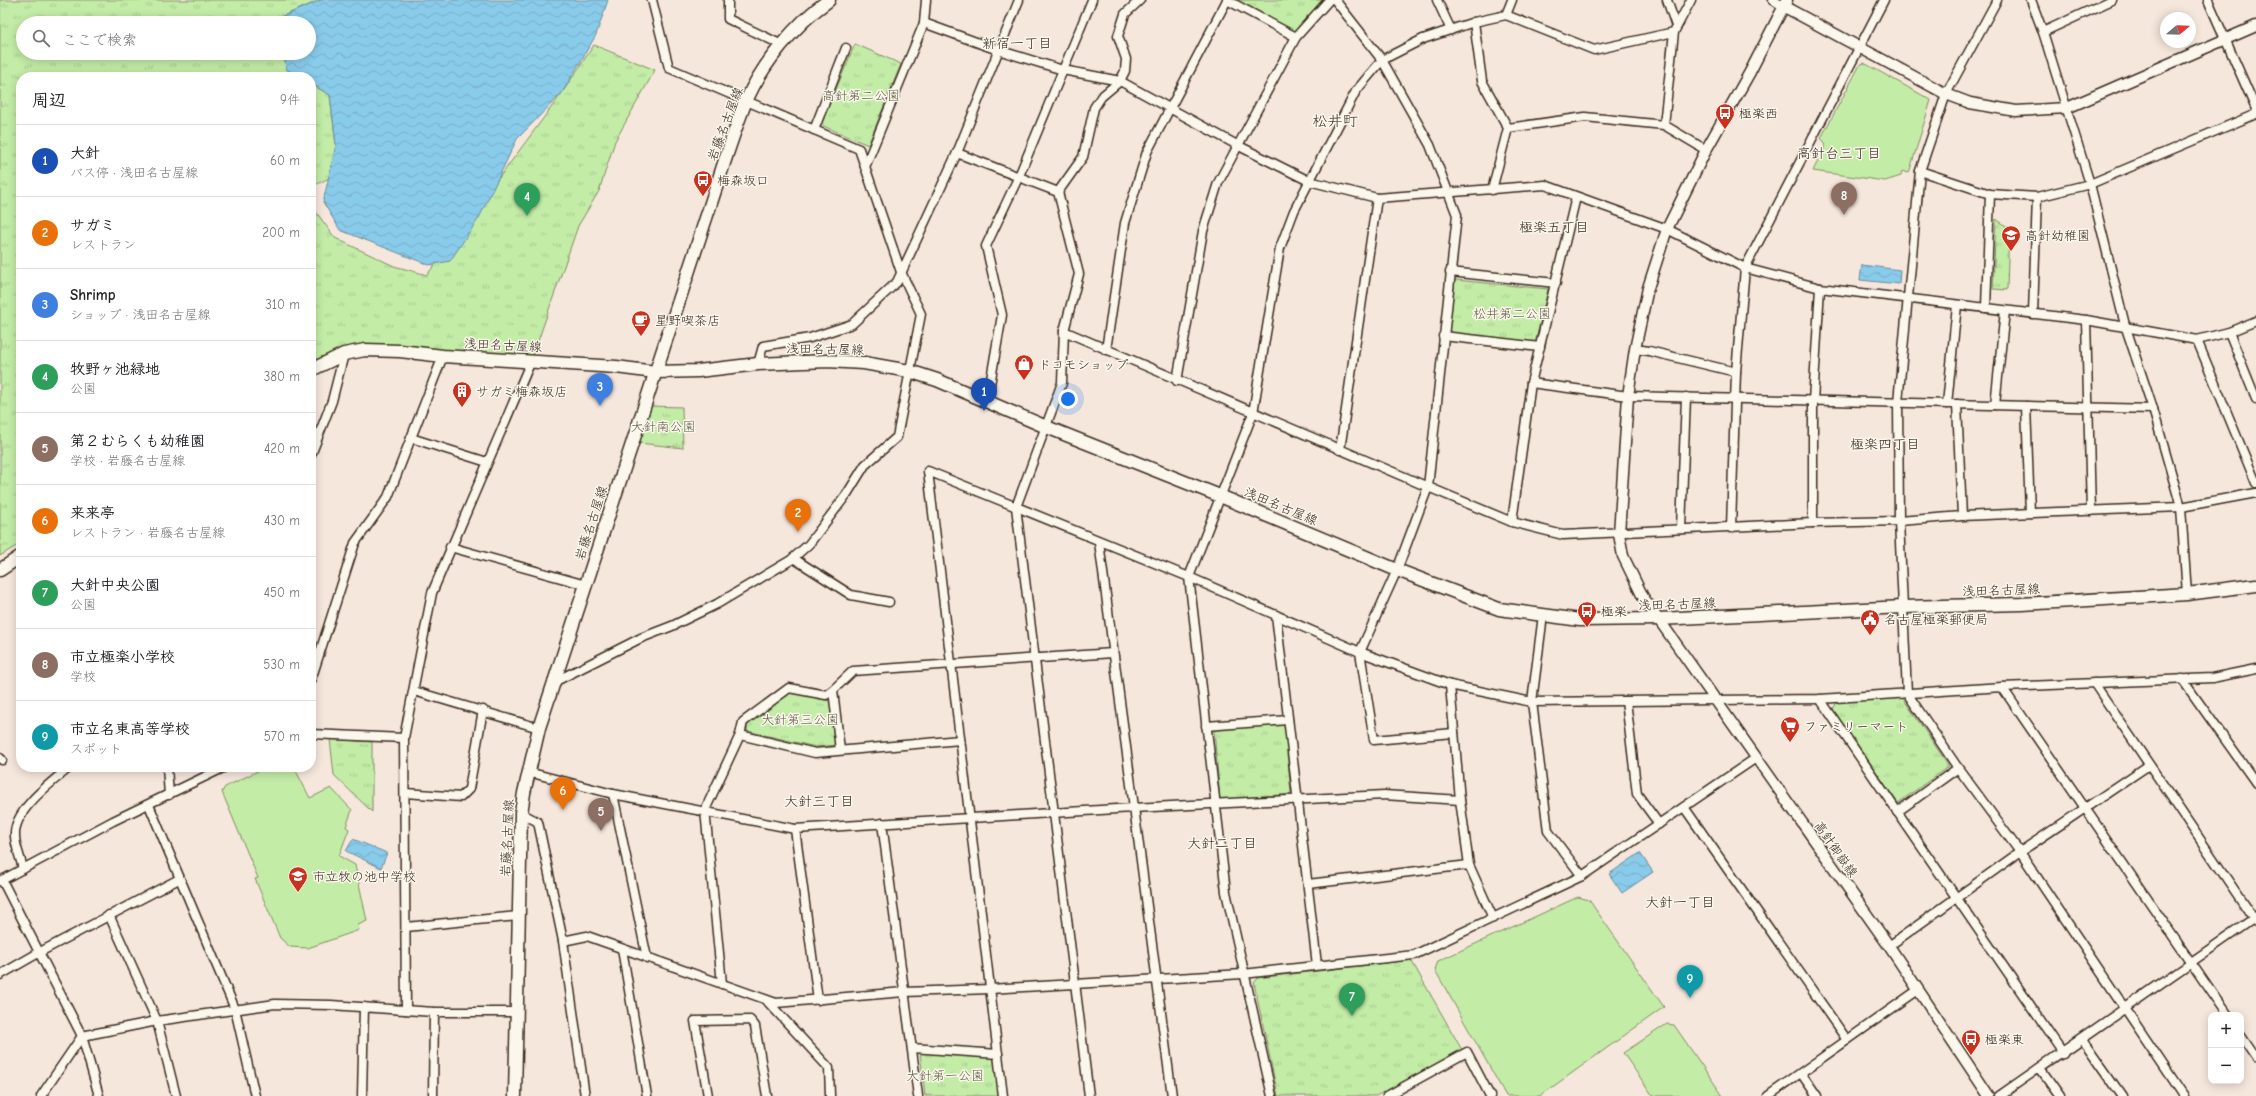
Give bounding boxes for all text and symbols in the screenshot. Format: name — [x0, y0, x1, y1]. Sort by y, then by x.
north arrow — [2160, 12, 2196, 48]
search box — [16, 16, 316, 60]
icon: search — [30, 27, 52, 49]
text: ここで検索 — [62, 31, 137, 49]
district label: 新宿一丁目 — [982, 35, 1052, 52]
street label: 岩藤名古屋線 — [704, 84, 746, 163]
park label: 高針第二公園 — [822, 88, 900, 103]
text: 周辺 — [32, 91, 66, 110]
text: 9件 — [280, 92, 300, 107]
bus stop icon: 極楽西 — [1714, 102, 1736, 130]
place label: 極楽西 — [1739, 106, 1778, 121]
district label: 松井町 — [1312, 112, 1358, 130]
text: 大針 — [70, 144, 100, 162]
district label: 高針台三丁目 — [1797, 145, 1881, 162]
text: 1 — [42, 153, 48, 168]
text: 60 m — [270, 153, 300, 168]
text: バス停 · 浅田名古屋線 — [70, 165, 198, 180]
bus stop icon: 梅森坂口 — [692, 169, 714, 197]
place label: 梅森坂口 — [717, 173, 769, 188]
pin: 8 — [1831, 182, 1857, 215]
pin: 4 — [514, 183, 540, 216]
text: サガミ — [70, 216, 115, 234]
district label: 極楽五丁目 — [1519, 219, 1589, 236]
school or university icon: 高針幼稚園 — [2000, 224, 2022, 252]
text: 2 — [42, 225, 48, 240]
text: 200 m — [262, 225, 300, 240]
place label: 高針幼稚園 — [2025, 228, 2090, 243]
text: レストラン — [70, 237, 136, 252]
text: Shrimp — [70, 286, 116, 304]
text: 3 — [42, 297, 48, 312]
text: 310 m — [265, 297, 300, 312]
park label: 松井第二公園 — [1473, 306, 1551, 321]
text: ショップ · 浅田名古屋線 — [70, 307, 210, 322]
cafe icon: 星野喫茶店 — [630, 309, 652, 337]
place label: 星野喫茶店 — [655, 313, 720, 328]
street label: 浅田名古屋線 — [464, 335, 543, 355]
street label: 浅田名古屋線 — [786, 341, 865, 357]
shop icon: ドコモショップ — [1013, 353, 1035, 381]
place label: ドコモショップ — [1038, 357, 1128, 372]
text: 牧野ヶ池緑地 — [70, 360, 160, 378]
text: 4 — [42, 369, 48, 384]
text: 380 m — [264, 369, 300, 384]
pin: 3 — [587, 373, 613, 406]
pin: 1 — [971, 378, 997, 411]
building icon: サガミ梅森坂店 — [451, 380, 473, 408]
text: 公園 — [70, 381, 96, 396]
place label: サガミ梅森坂店 — [476, 384, 567, 399]
your location — [1058, 389, 1078, 409]
park label: 大針南公園 — [630, 419, 696, 434]
text: 第２むらくも幼稚園 — [70, 432, 205, 450]
district label: 極楽四丁目 — [1850, 436, 1920, 453]
text: 5 — [42, 441, 48, 456]
text: 420 m — [264, 441, 300, 456]
text: 学校 · 岩藤名古屋線 — [70, 453, 185, 468]
street label: 岩藤名古屋線 — [572, 483, 610, 562]
street label: 浅田名古屋線 — [1242, 484, 1321, 529]
pin: 2 — [785, 499, 811, 532]
text: 来来亭 — [70, 504, 115, 522]
text: 6 — [42, 513, 48, 528]
text: 430 m — [264, 513, 300, 528]
text: レストラン · 岩藤名古屋線 — [70, 525, 225, 540]
text: 大針中央公園 — [70, 576, 160, 594]
street label: 浅田名古屋線 — [1962, 581, 2041, 599]
text: 7 — [42, 585, 48, 600]
text: 450 m — [264, 585, 300, 600]
street label: 浅田名古屋線 — [1638, 595, 1717, 613]
text: 公園 — [70, 597, 96, 612]
bus stop icon: 極楽 — [1576, 600, 1598, 628]
place label: 極楽 — [1601, 604, 1627, 619]
public building icon: 名古屋極楽郵便局 — [1859, 608, 1881, 636]
place label: 名古屋極楽郵便局 — [1884, 612, 1988, 627]
text: 市立極楽小学校 — [70, 648, 175, 666]
text: 8 — [42, 657, 48, 672]
text: 530 m — [263, 657, 300, 672]
text: 学校 — [70, 669, 96, 684]
park label: 大針第三公園 — [761, 712, 839, 727]
supermarket icon: ファミリーマート — [1779, 715, 1801, 743]
place label: ファミリーマート — [1804, 719, 1908, 734]
text: 市立名東高等学校 — [70, 720, 190, 738]
text: 9 — [42, 729, 48, 744]
text: 570 m — [264, 729, 300, 744]
text: スポット — [70, 741, 122, 756]
pin: 6 — [550, 777, 576, 810]
district label: 大針三丁目 — [784, 793, 854, 810]
street label: 岩藤名古屋線 — [497, 798, 517, 877]
pin: 5 — [588, 798, 614, 831]
street label: 高針御嶽線 — [1811, 818, 1861, 881]
district label: 大針二丁目 — [1187, 835, 1257, 852]
school or university icon: 市立牧の池中学校 — [287, 865, 309, 893]
place label: 市立牧の池中学校 — [312, 869, 416, 884]
district label: 大針一丁目 — [1645, 894, 1715, 911]
pin: 9 — [1677, 965, 1703, 998]
pin: 7 — [1339, 983, 1365, 1016]
map controls — [2208, 1012, 2244, 1084]
button: + — [2208, 1012, 2244, 1048]
bus stop icon: 極楽東 — [1960, 1028, 1982, 1056]
place label: 極楽東 — [1985, 1032, 2024, 1047]
button: − — [2208, 1048, 2244, 1084]
park label: 大針第一公園 — [906, 1068, 984, 1083]

